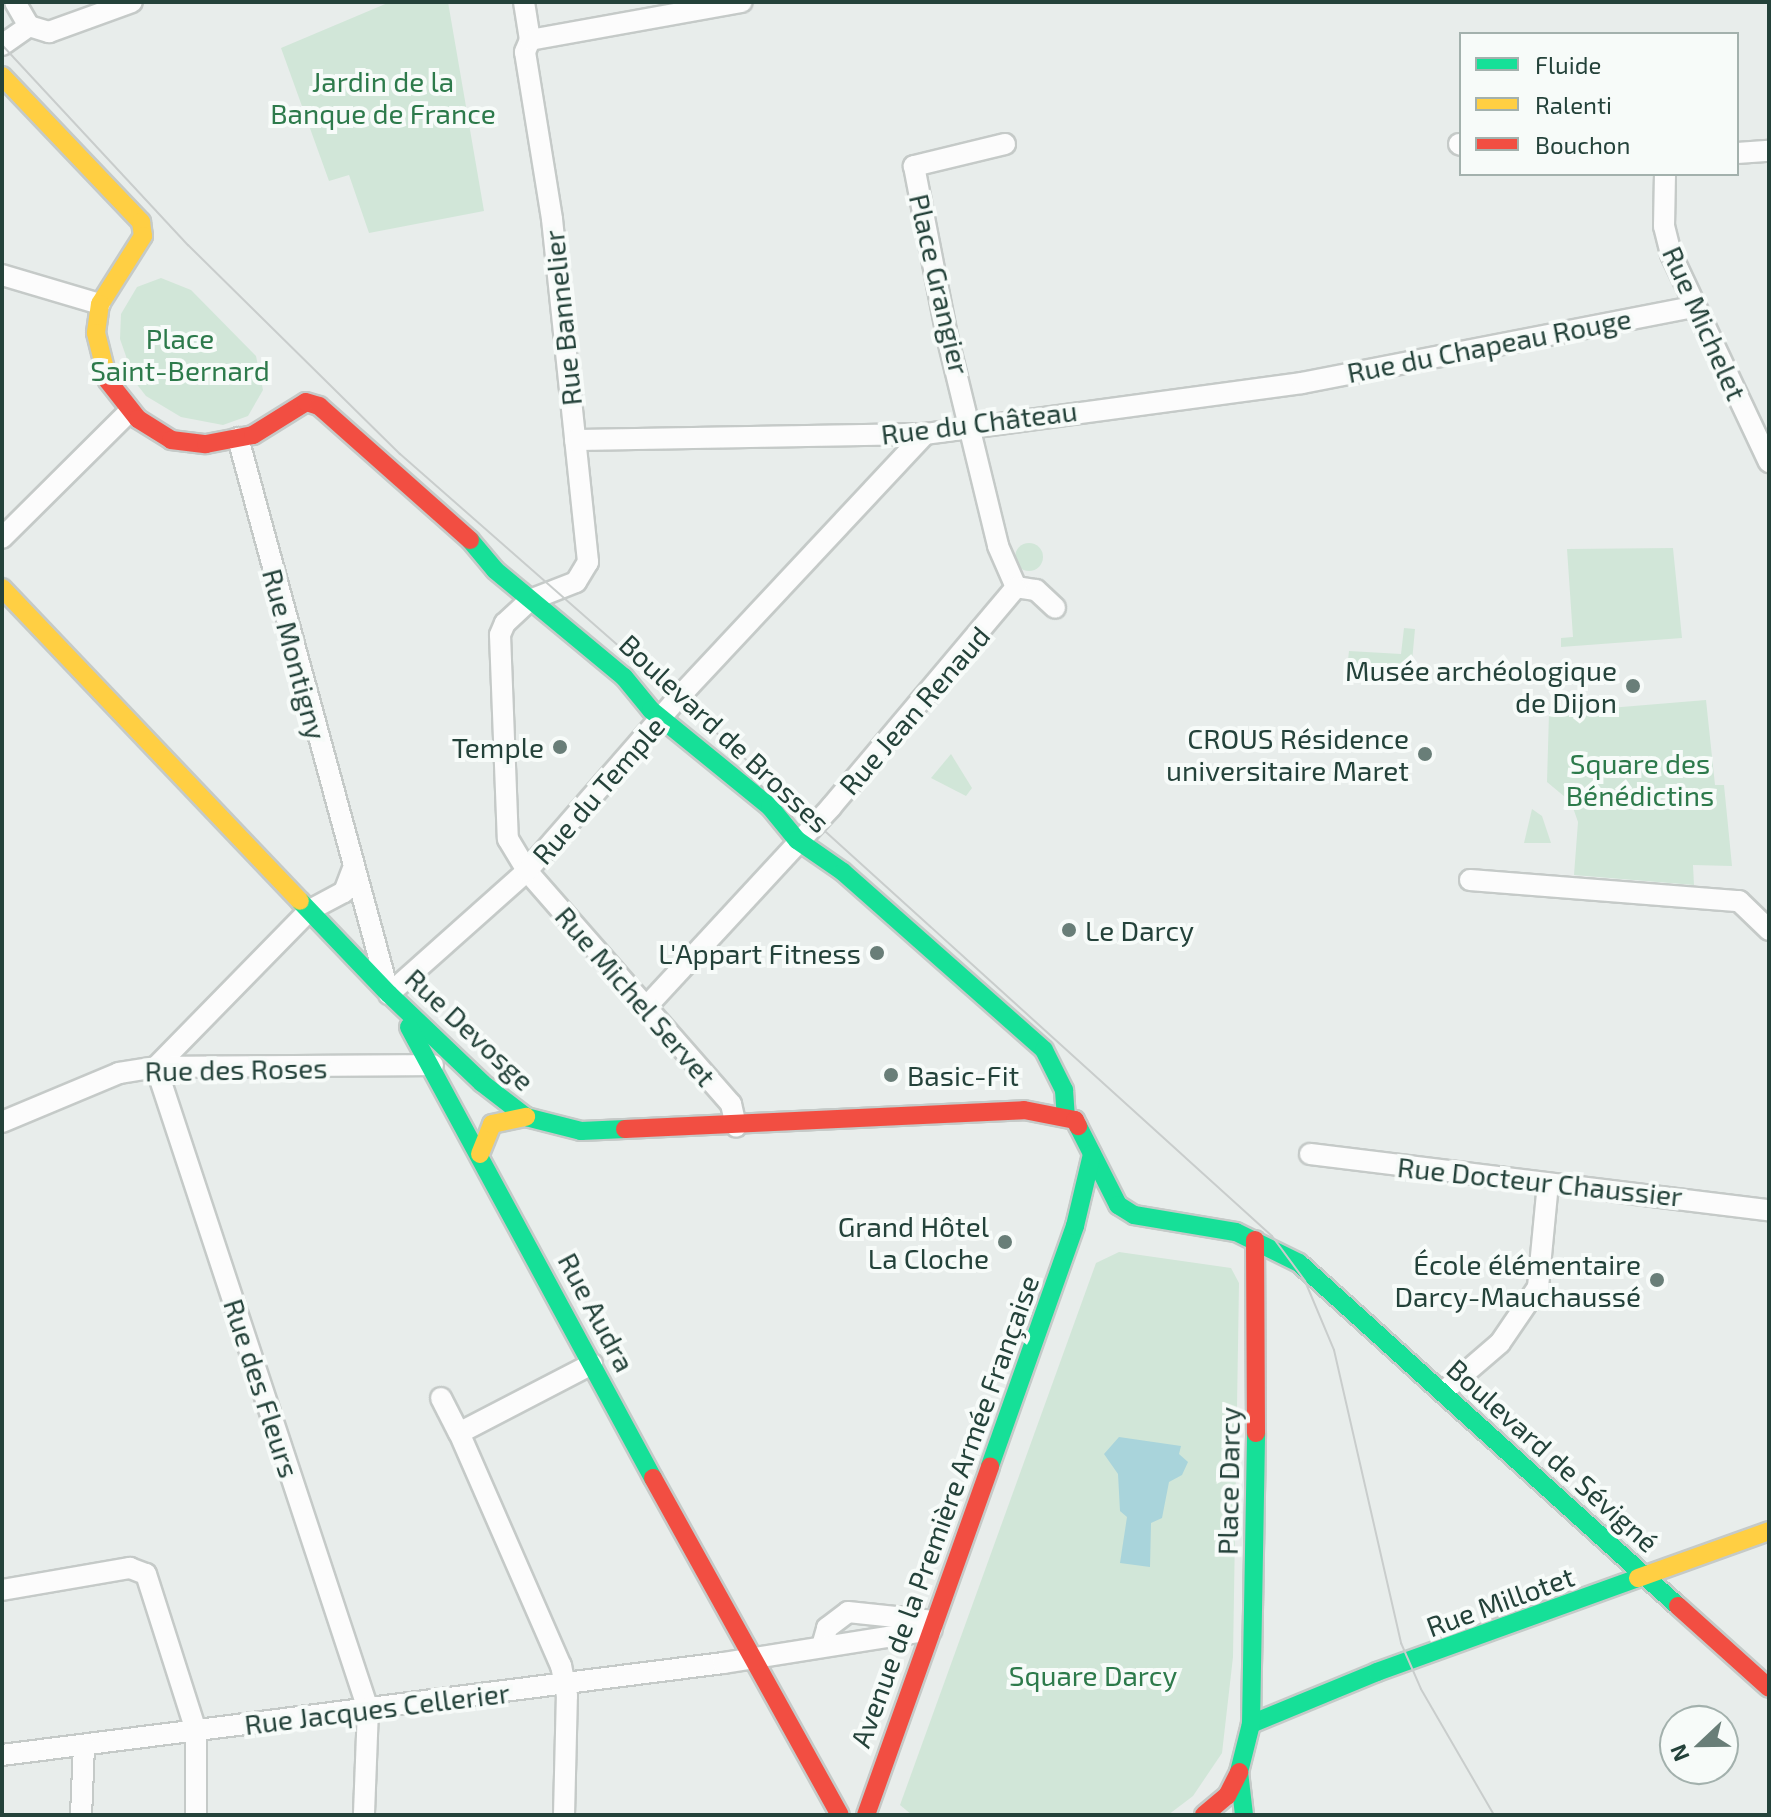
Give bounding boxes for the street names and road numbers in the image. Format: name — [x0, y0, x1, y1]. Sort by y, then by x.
street label: Place Grangier — [903, 190, 977, 378]
street label: Rue Bannelier — [536, 229, 588, 407]
street label: Rue Michelet — [1656, 241, 1754, 405]
street label: Rue du Chapeau Rouge — [1344, 301, 1634, 389]
street label: Rue du Château — [879, 393, 1079, 451]
street label: Rue Montigny — [256, 565, 334, 743]
street label: Rue Jean Renaud — [832, 619, 996, 801]
street label: Boulevard de Brosses — [613, 627, 837, 839]
street label: Rue du Temple — [525, 709, 671, 871]
street label: Rue Michel Servet — [549, 899, 723, 1093]
street label: Rue Devosge — [399, 961, 541, 1097]
street label: Rue des Roses — [144, 1051, 328, 1087]
street label: Rue Docteur Chaussier — [1395, 1149, 1685, 1213]
street label: Rue Audra — [552, 1246, 642, 1378]
street label: Avenue de la Première Armée Française — [843, 1270, 1045, 1752]
street label: Rue des Fleurs — [217, 1294, 307, 1482]
street label: Boulevard de Sévigné — [1441, 1351, 1665, 1559]
street label: Place Darcy — [1210, 1407, 1246, 1555]
street label: Rue Millotet — [1421, 1559, 1579, 1643]
street label: Rue Jacques Cellerier — [242, 1675, 512, 1741]

